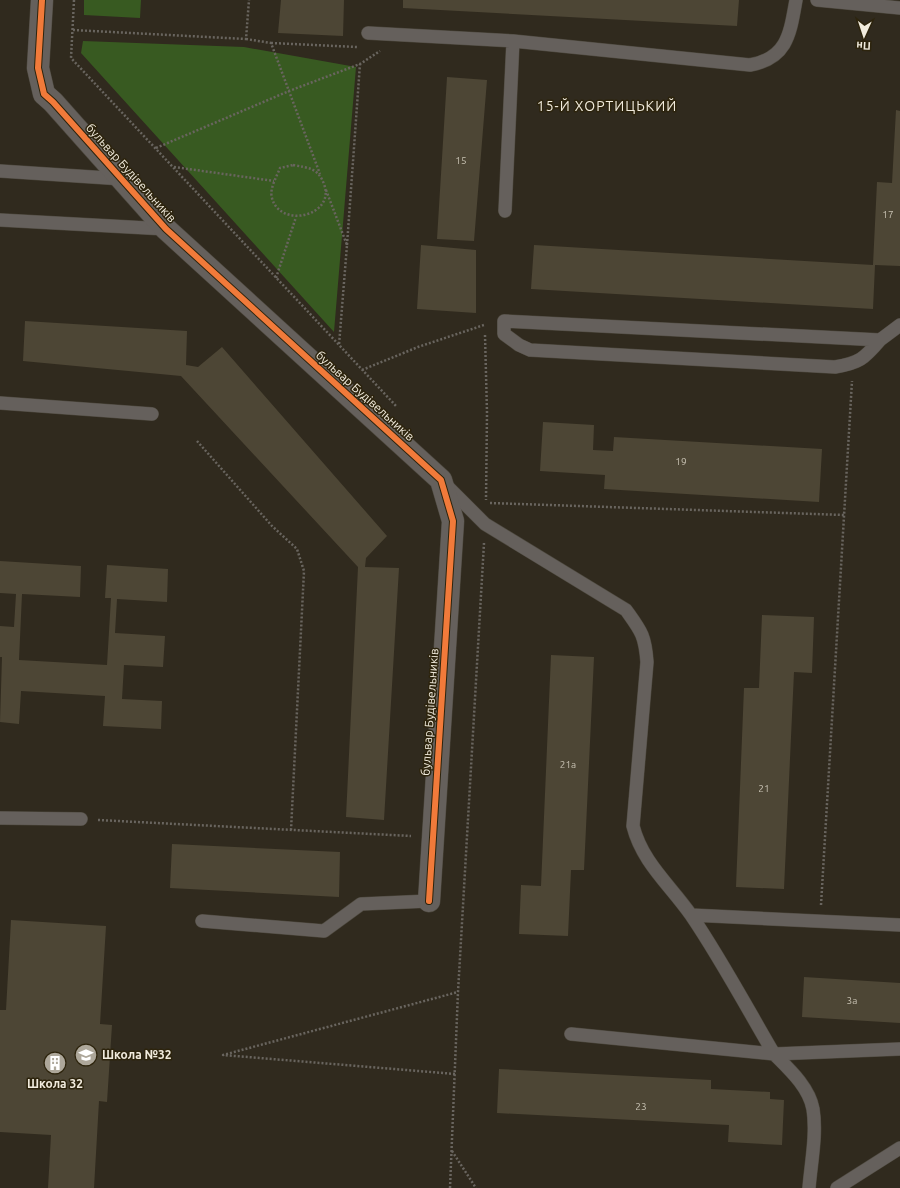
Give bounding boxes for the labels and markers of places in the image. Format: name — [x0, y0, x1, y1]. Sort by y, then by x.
school or university icon: Школа №32 — [73, 1042, 99, 1068]
place label: Школа №32 — [102, 1048, 172, 1061]
building icon: Школа 32 — [42, 1050, 68, 1076]
place label: Школа 32 — [27, 1077, 83, 1090]

